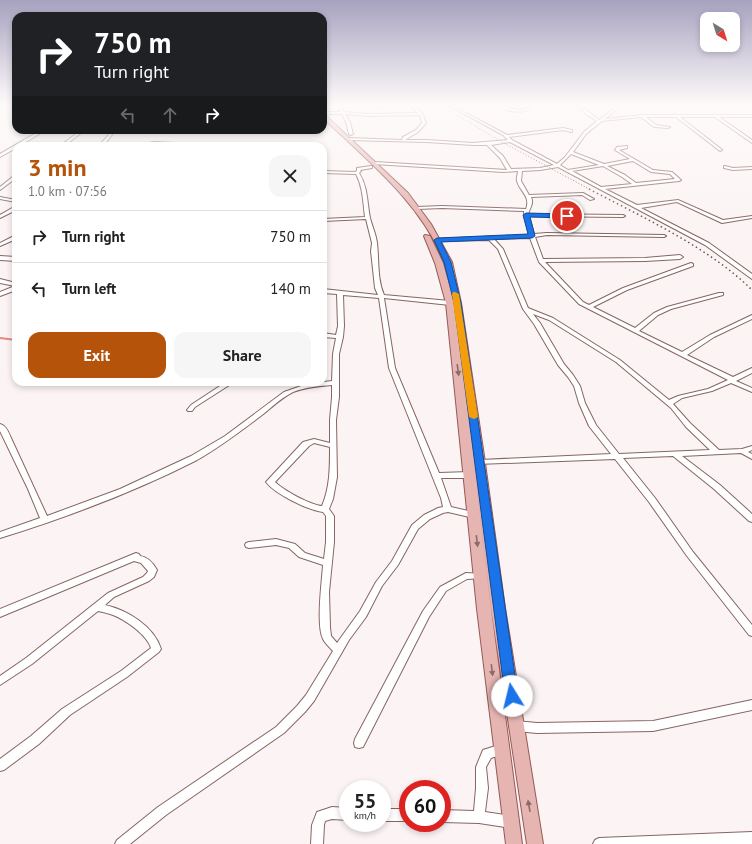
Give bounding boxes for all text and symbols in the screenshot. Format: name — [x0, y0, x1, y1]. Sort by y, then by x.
north arrow — [700, 12, 740, 52]
map controls — [700, 12, 740, 52]
text: 750 m — [94, 24, 171, 61]
icon: right — [28, 28, 80, 80]
text: Turn right — [94, 60, 169, 83]
icon: left — [117, 104, 139, 126]
icon: ahead — [159, 104, 181, 126]
icon: right — [201, 104, 223, 126]
text: 3 min — [28, 152, 87, 183]
button: close — [269, 155, 311, 197]
text: 1.0 km · 07:56 — [28, 183, 107, 200]
pin — [550, 199, 584, 233]
icon: arrive — [556, 205, 578, 227]
icon: right — [28, 226, 50, 248]
text: Turn right — [62, 227, 125, 246]
text: 750 m — [270, 227, 311, 246]
icon: left — [28, 278, 50, 300]
text: Turn left — [62, 279, 116, 298]
text: 140 m — [270, 279, 311, 298]
button: Exit — [28, 332, 166, 378]
button: Share — [174, 332, 311, 378]
one-way arrow — [455, 364, 461, 376]
one-way arrow — [474, 535, 481, 547]
one-way arrow — [489, 664, 495, 676]
position arrow — [491, 675, 533, 717]
speed limit sign: 60 — [399, 780, 451, 832]
text: 55 — [354, 788, 376, 814]
one-way arrow — [526, 799, 532, 812]
text: km/h — [354, 809, 376, 822]

